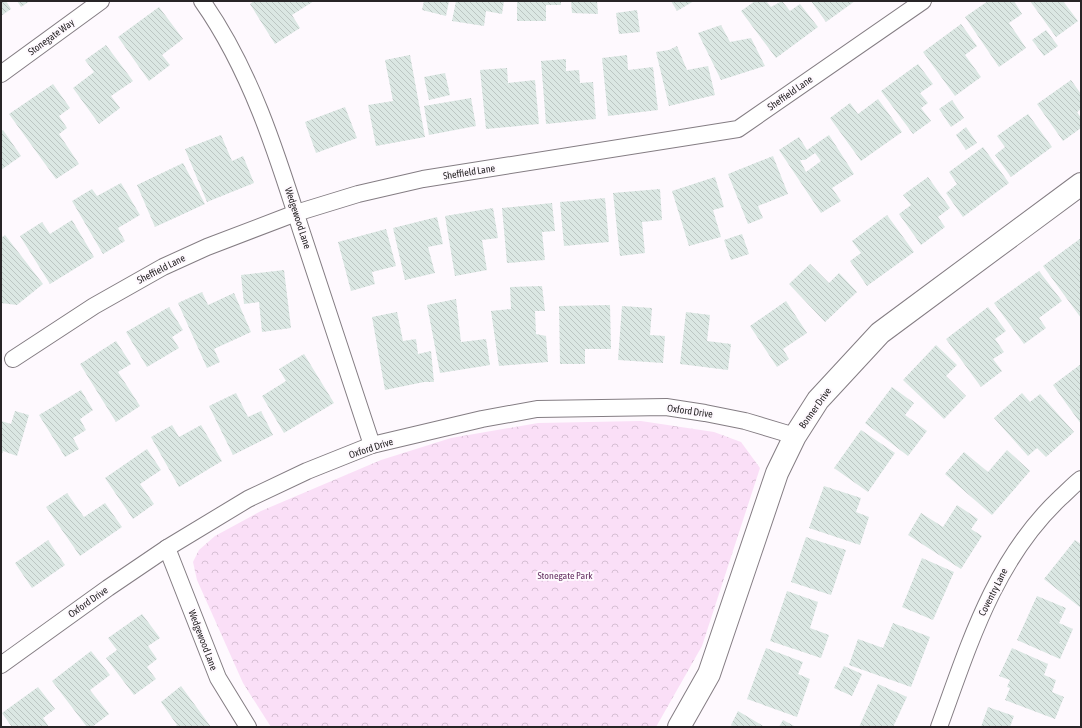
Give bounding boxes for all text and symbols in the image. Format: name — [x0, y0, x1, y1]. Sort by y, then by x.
street label: Stonegate Way — [26, 17, 76, 57]
street label: Sheffield Lane — [765, 73, 815, 113]
street label: Sheffield Lane — [442, 162, 496, 182]
street label: Wedgewood Lane — [283, 186, 313, 251]
street label: Sheffield Lane — [135, 252, 187, 286]
street label: Bonner Drive — [797, 385, 834, 430]
street label: Oxford Drive — [667, 402, 714, 420]
street label: Oxford Drive — [348, 436, 395, 460]
street label: Coventry Lane — [976, 566, 1010, 618]
park label: Stonegate Park — [537, 570, 593, 581]
street label: Oxford Drive — [66, 584, 110, 620]
street label: Wedgewood Lane — [186, 608, 220, 672]

